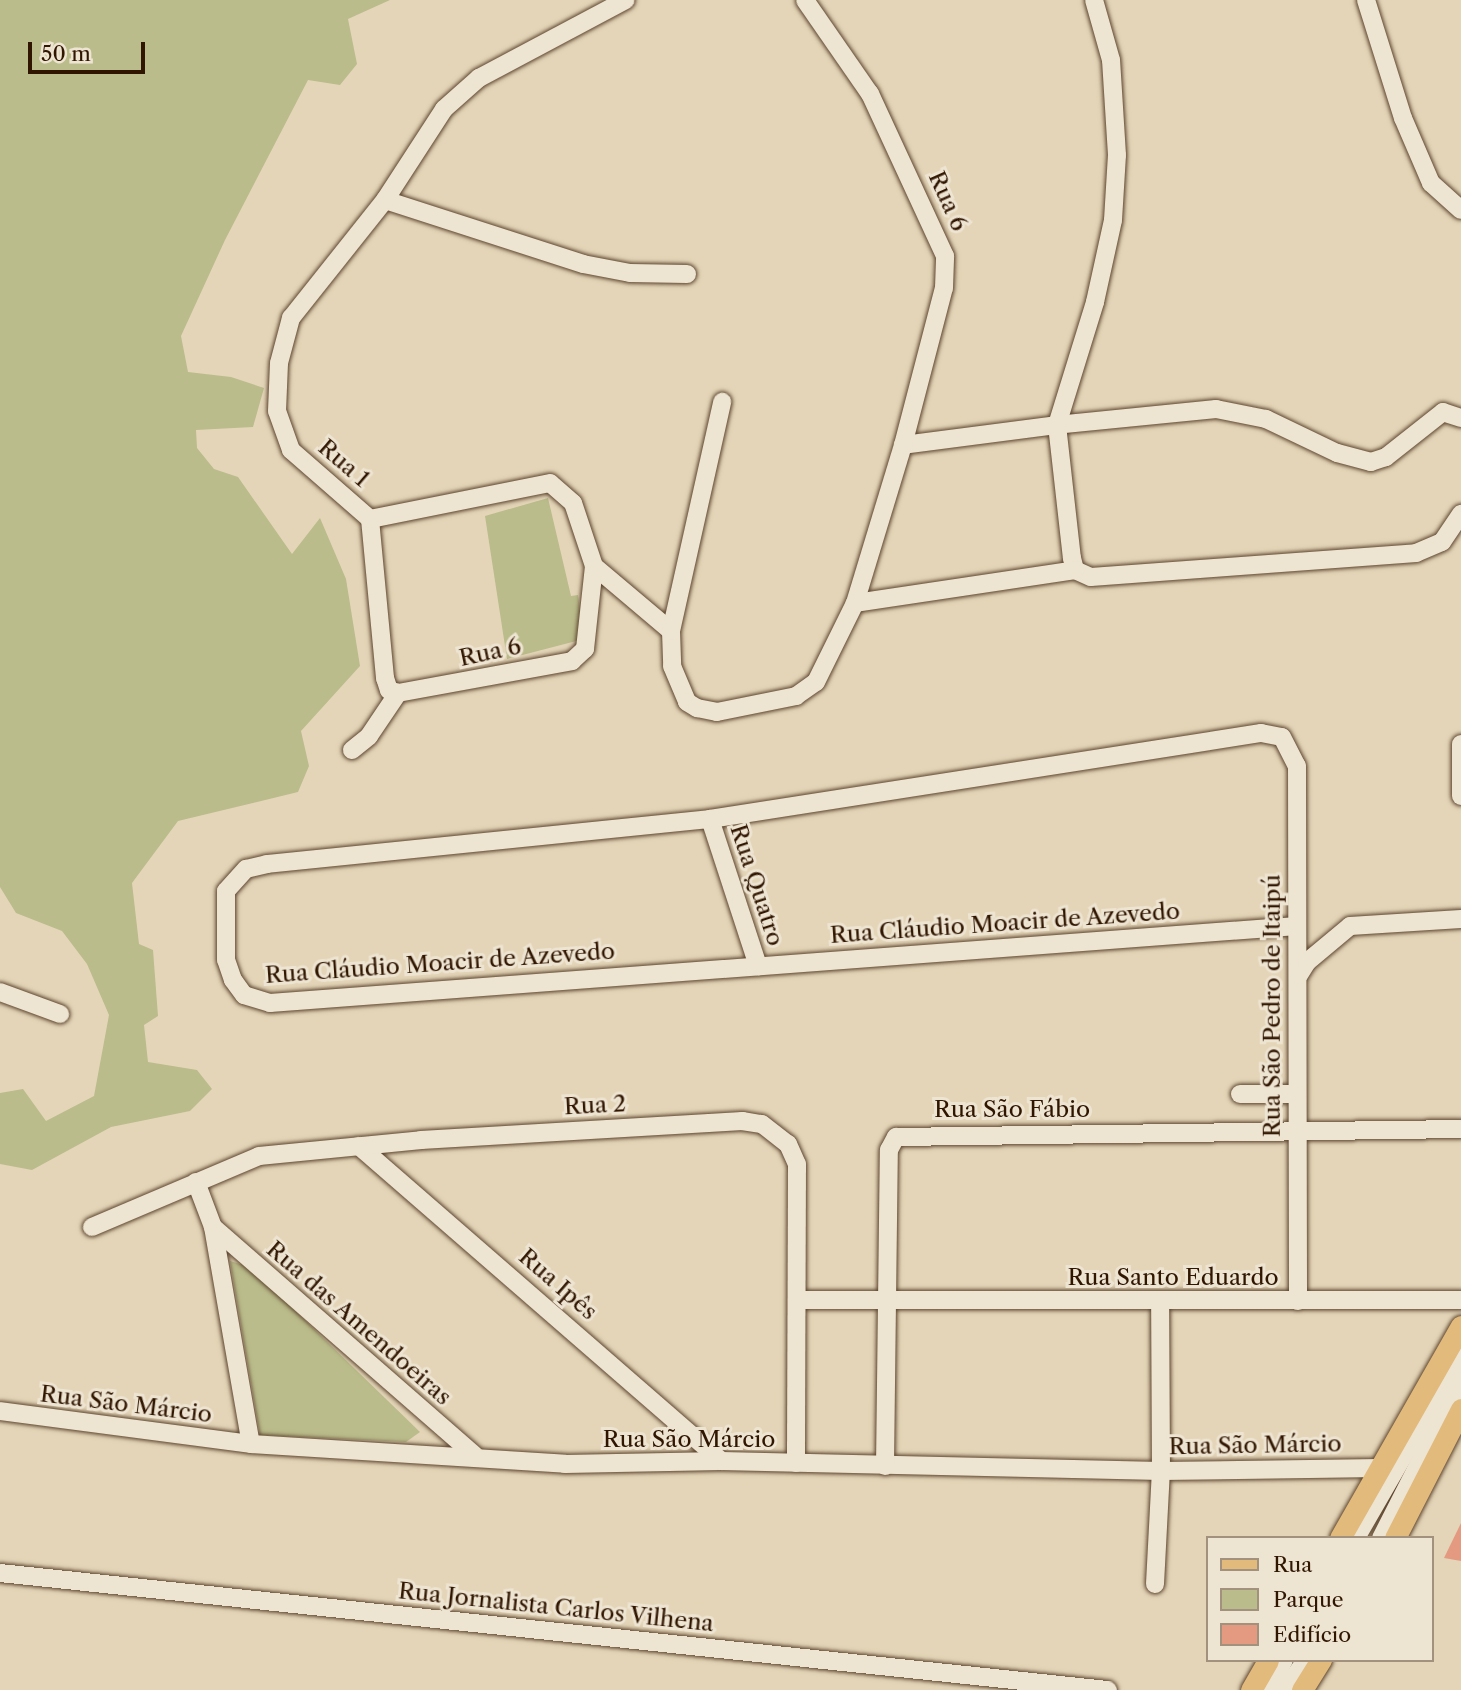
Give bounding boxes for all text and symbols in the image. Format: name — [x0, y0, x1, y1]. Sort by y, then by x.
scale bar — [32, 28, 149, 72]
text: 50 m — [41, 41, 91, 66]
street label: Rua 6 — [923, 167, 973, 235]
street label: Rua 1 — [313, 433, 375, 493]
street label: Rua 6 — [456, 632, 524, 672]
street label: Rua Quatro — [724, 821, 790, 949]
street label: Rua São Pedro de Itaipú — [1258, 875, 1286, 1137]
street label: Rua Cláudio Moacir de Azevedo — [828, 897, 1182, 949]
street label: Rua Cláudio Moacir de Azevedo — [263, 937, 617, 989]
street label: Rua 2 — [563, 1090, 627, 1120]
street label: Rua São Fábio — [934, 1095, 1090, 1123]
street label: Rua das Amendoeiras — [261, 1235, 457, 1411]
street label: Rua Ipês — [513, 1243, 603, 1325]
street label: Rua Santo Eduardo — [1067, 1263, 1279, 1291]
street label: Rua São Márcio — [38, 1380, 214, 1428]
street label: Rua São Márcio — [602, 1425, 776, 1453]
street label: Rua São Márcio — [1168, 1430, 1342, 1460]
legend — [1206, 1536, 1433, 1662]
text: Rua — [1273, 1552, 1312, 1577]
street label: Rua Jornalista Carlos Vilhena — [396, 1577, 716, 1637]
text: Parque — [1273, 1587, 1344, 1612]
text: Edifício — [1273, 1622, 1351, 1647]

